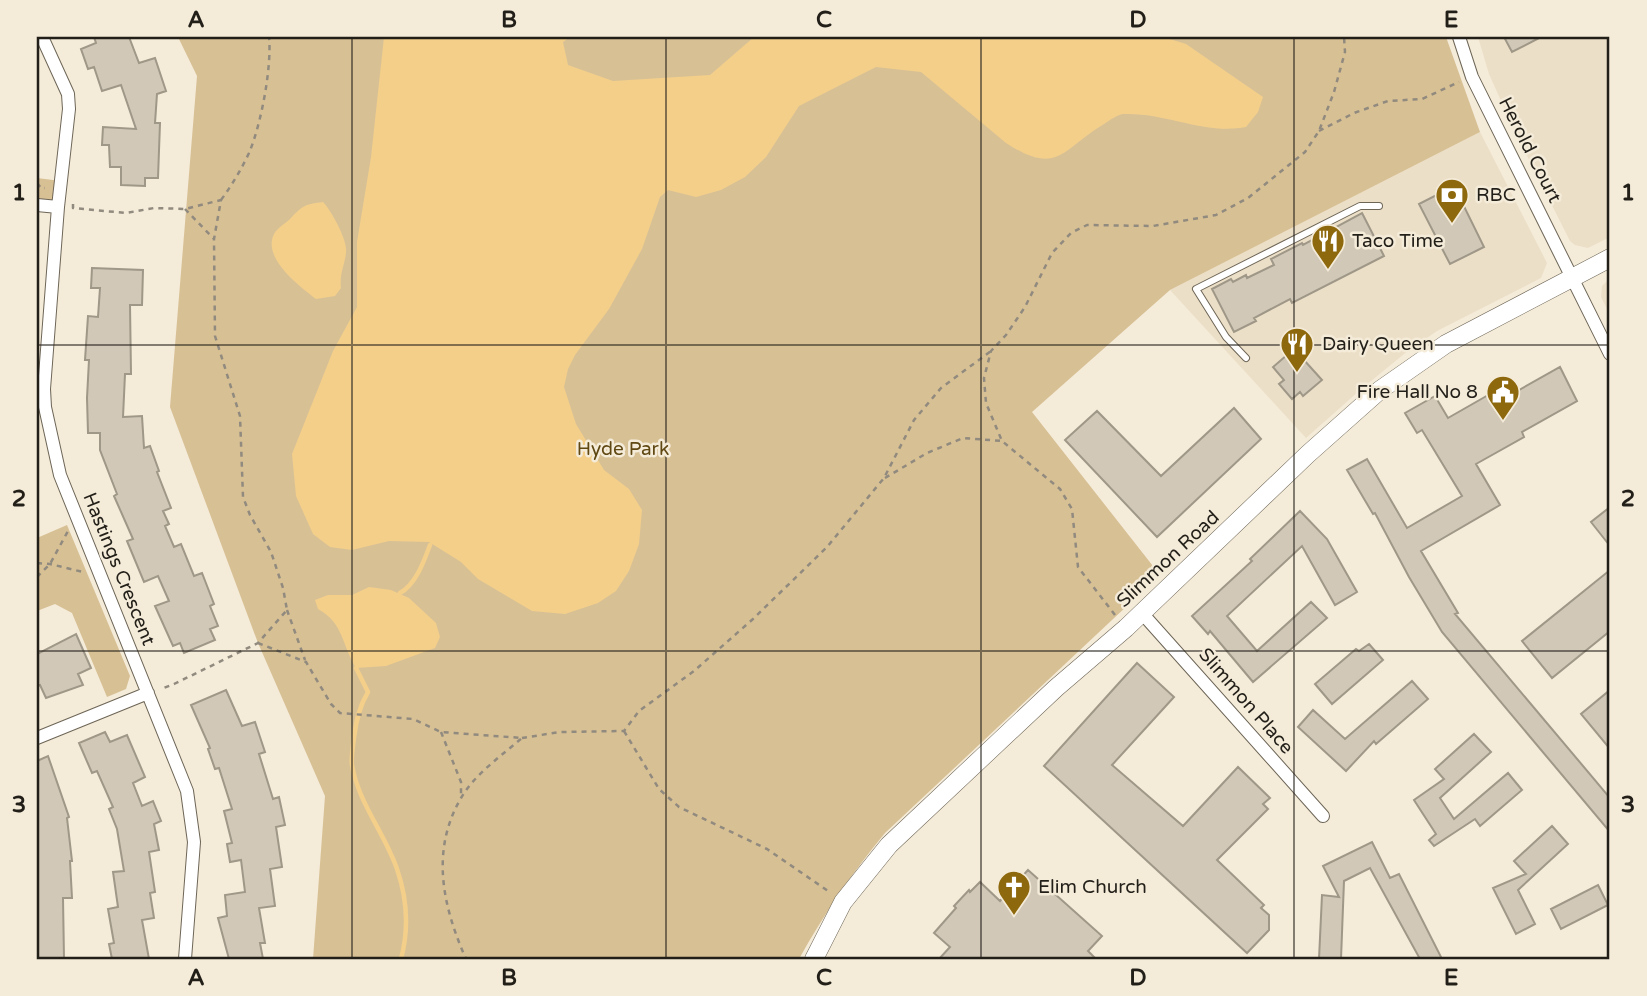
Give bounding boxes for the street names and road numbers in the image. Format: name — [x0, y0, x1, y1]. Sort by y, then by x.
street label: Herold Court — [1494, 94, 1566, 206]
street label: Hastings Crescent — [78, 489, 160, 649]
street label: Slimmon Road — [1112, 506, 1224, 612]
street label: Slimmon Place — [1194, 644, 1298, 758]

